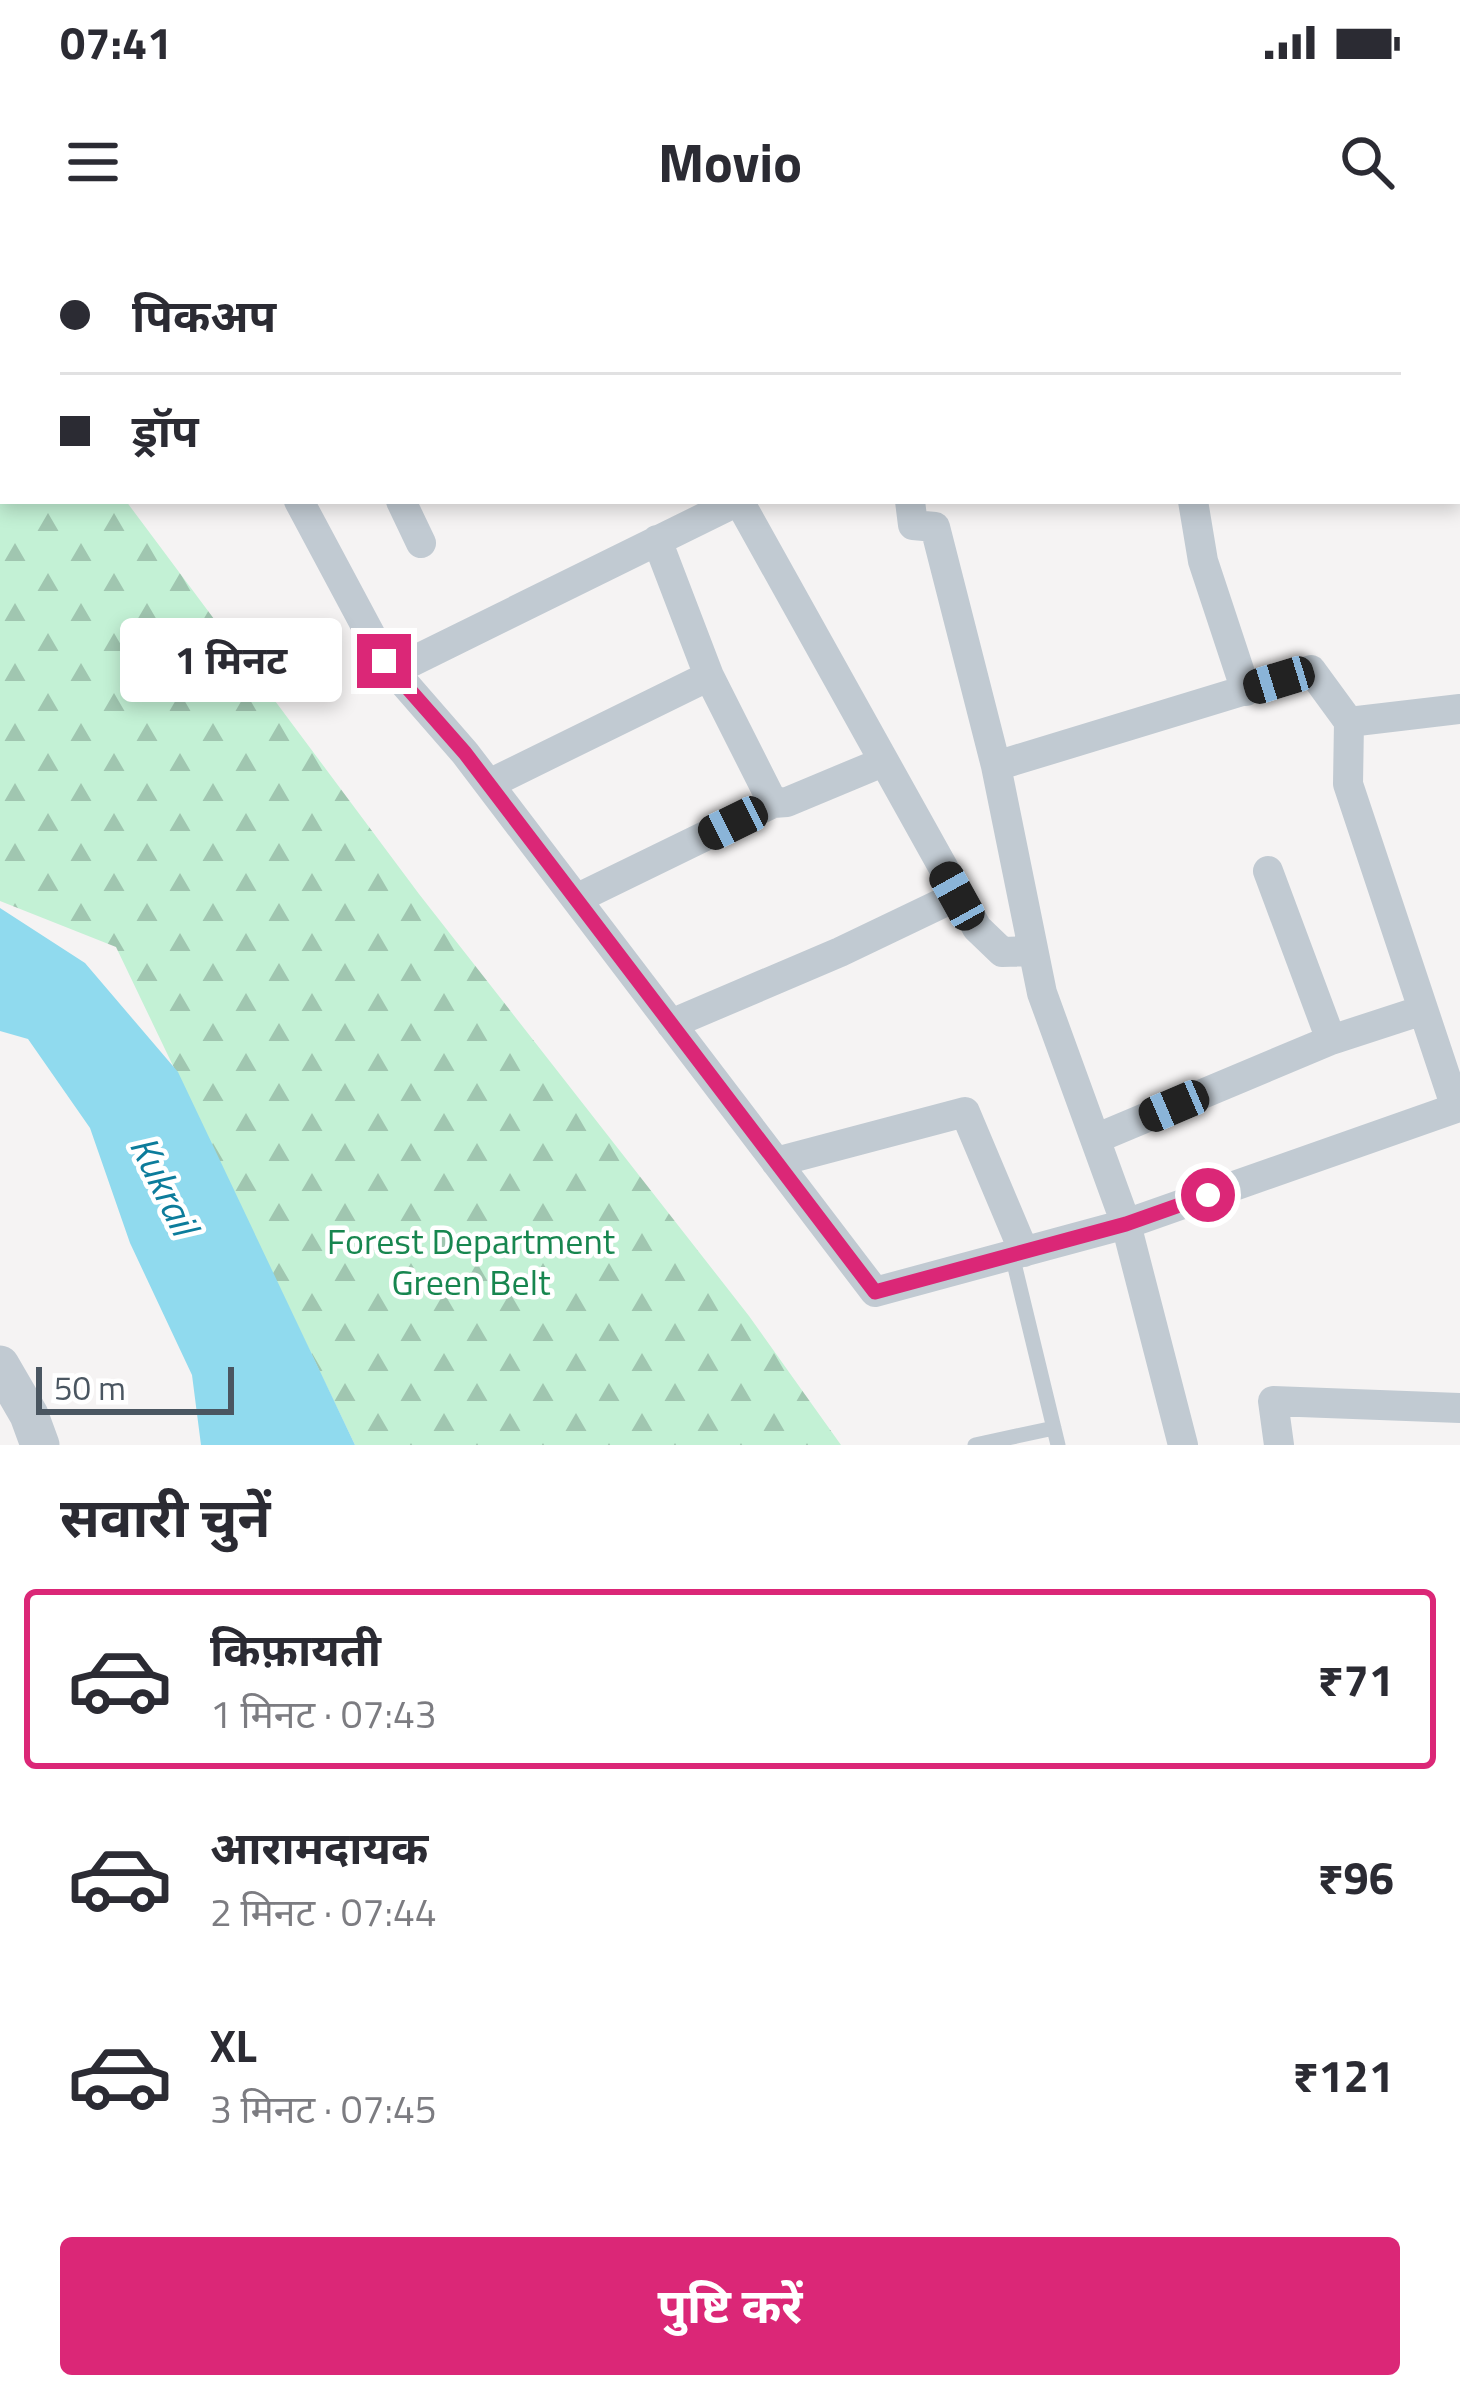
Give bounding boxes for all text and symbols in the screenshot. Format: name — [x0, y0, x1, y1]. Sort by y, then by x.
text: 07:41 — [60, 8, 172, 76]
text: Movio — [658, 121, 802, 203]
icon: menu — [60, 129, 126, 195]
icon: search — [1334, 129, 1400, 195]
text: पिकअप — [132, 281, 276, 349]
text: ड्रॉप — [132, 396, 199, 464]
callout: 1 मिनट — [120, 619, 342, 703]
text: 1 मिनट — [175, 630, 287, 689]
route end — [357, 634, 411, 688]
car — [1239, 652, 1319, 708]
car — [693, 791, 773, 855]
car — [924, 856, 990, 936]
car — [1134, 1075, 1214, 1137]
water label: Kukrail — [116, 1125, 216, 1249]
route start — [1181, 1168, 1235, 1222]
park label: Forest Department Green Belt — [327, 1213, 616, 1309]
scale bar — [36, 1361, 234, 1414]
text: 50 m — [54, 1363, 126, 1413]
text: सवारी चुनें — [60, 1476, 271, 1558]
text: किफ़ायती — [210, 1615, 381, 1683]
icon: car — [66, 1625, 174, 1733]
text: ₹71 — [1318, 1645, 1394, 1713]
text: 1 मिनट · 07:43 — [210, 1684, 437, 1743]
text: आरामदायक — [210, 1813, 428, 1881]
icon: car — [66, 1823, 174, 1931]
text: ₹96 — [1318, 1843, 1394, 1911]
text: 2 मिनट · 07:44 — [210, 1882, 437, 1941]
text: XL — [210, 2011, 257, 2079]
icon: car — [66, 2021, 174, 2129]
text: ₹121 — [1293, 2041, 1394, 2109]
text: 3 मिनट · 07:45 — [210, 2079, 437, 2138]
button: पुष्टि करें — [60, 2237, 1400, 2375]

